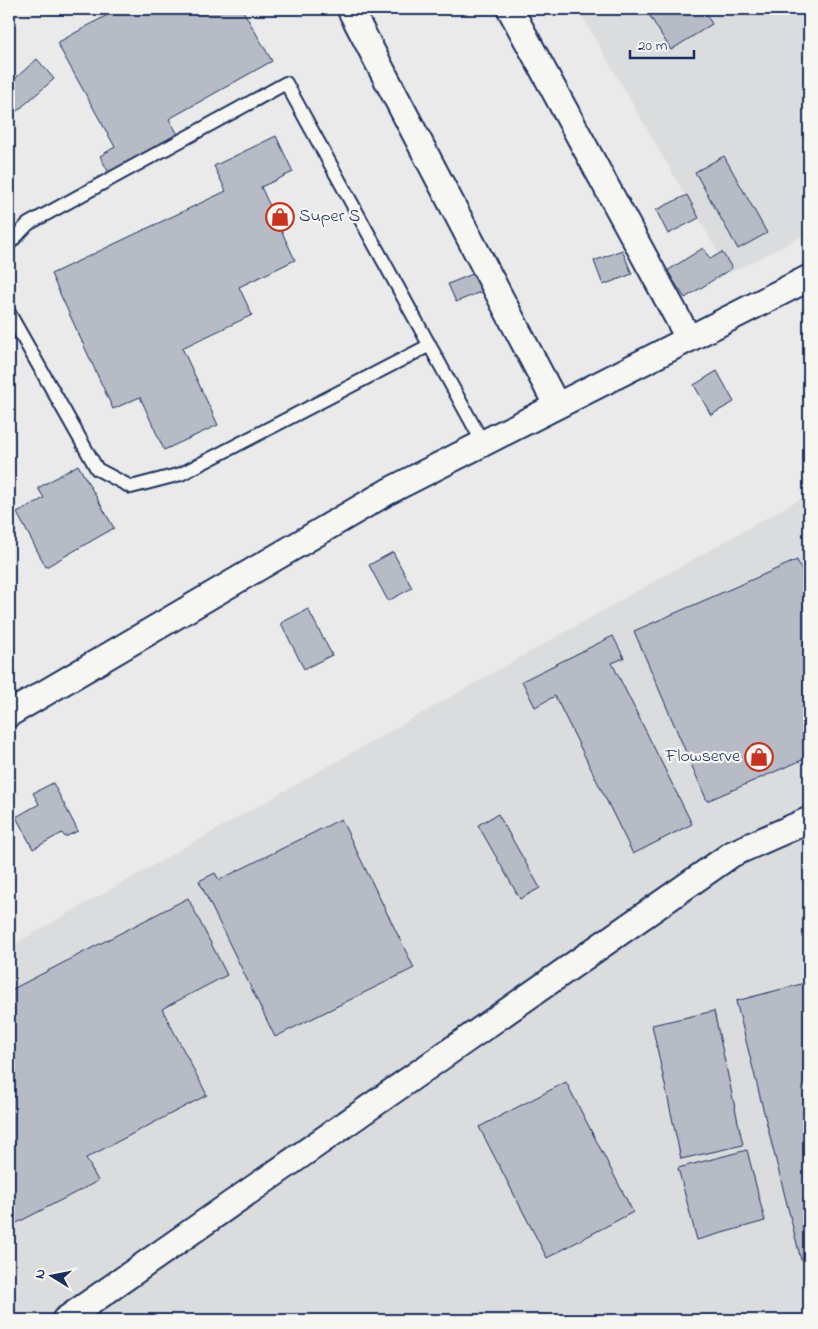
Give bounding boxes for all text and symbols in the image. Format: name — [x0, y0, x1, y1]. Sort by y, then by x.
scale bar — [630, 28, 694, 60]
text: 20 m — [638, 35, 668, 57]
shop icon: Super S — [265, 202, 295, 232]
place label: Super S — [299, 204, 360, 230]
shop icon: Flowserve — [744, 742, 774, 772]
place label: Flowserve — [665, 744, 741, 770]
north arrow — [28, 1252, 78, 1302]
text: N — [30, 1268, 52, 1280]

